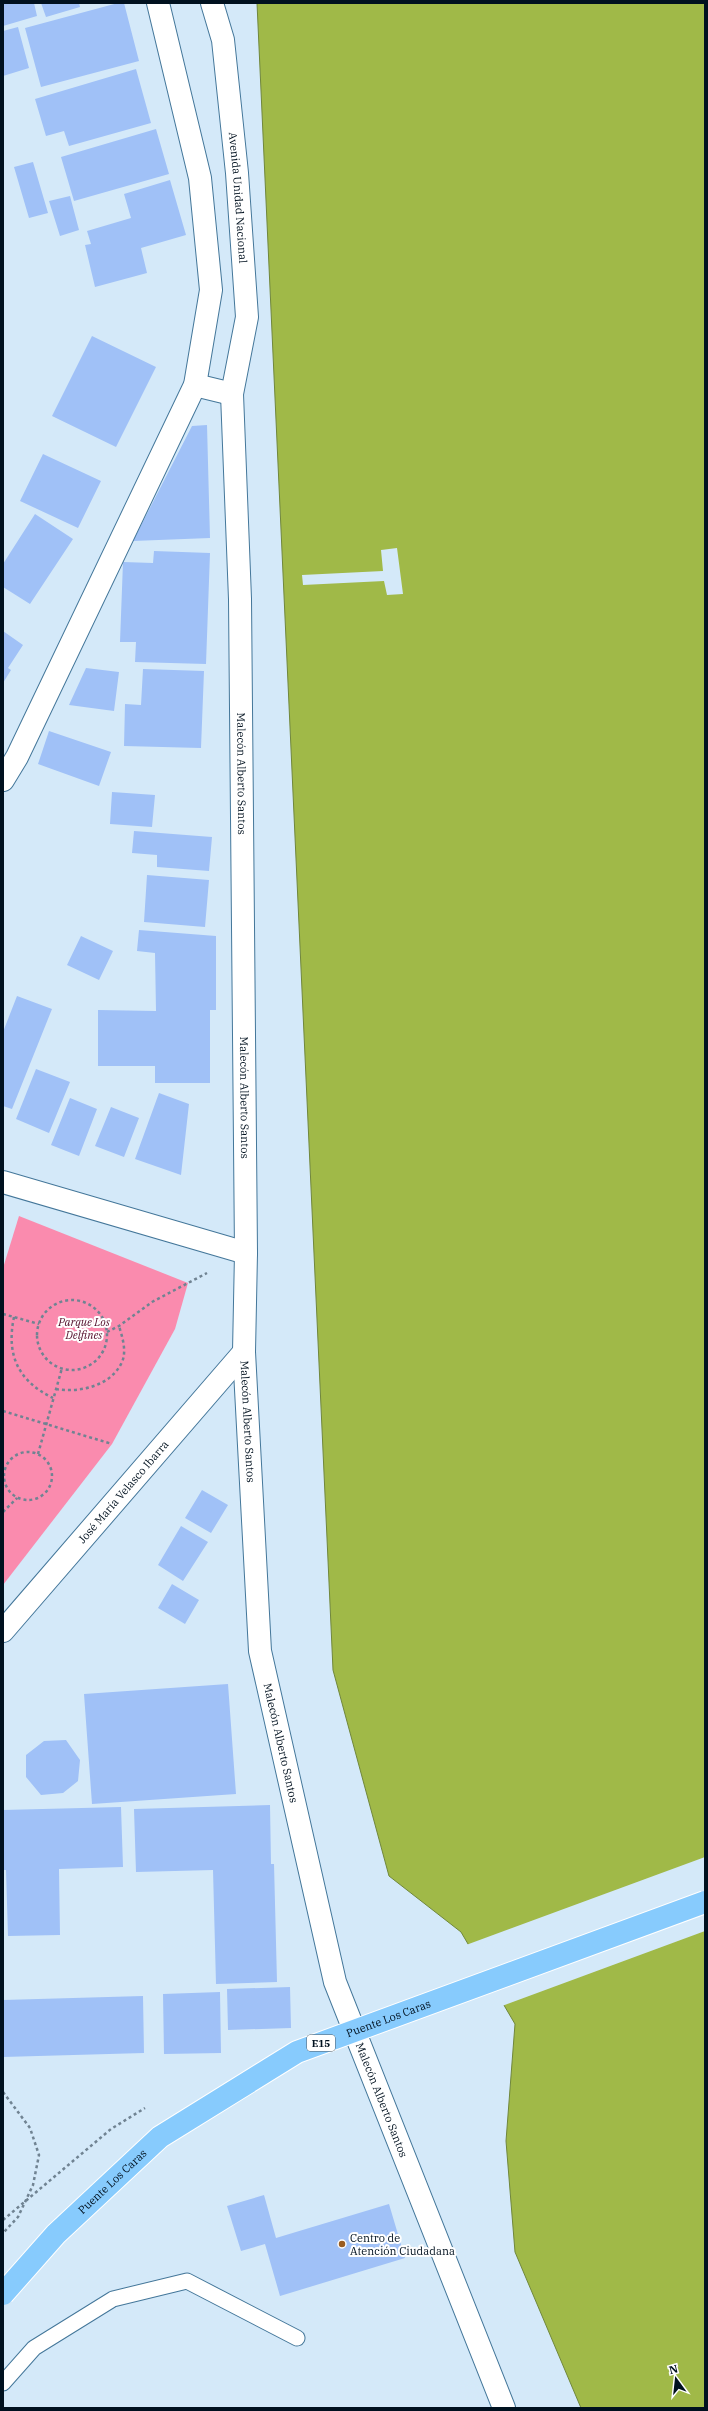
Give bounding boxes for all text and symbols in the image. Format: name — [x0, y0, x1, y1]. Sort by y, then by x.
street label: Avenida Unidad Nacional — [226, 131, 250, 264]
street label: Malecón Alberto Santos — [234, 713, 249, 835]
street label: Malecón Alberto Santos — [237, 1037, 252, 1159]
park label: Parque Los Delfines — [57, 1315, 111, 1342]
street label: Malecón Alberto Santos — [237, 1360, 258, 1483]
street label: José María Velasco Ibarra — [75, 1437, 172, 1546]
street label: Malecón Alberto Santos — [260, 1682, 301, 1804]
street label: Puente Los Caras — [344, 1996, 433, 2040]
road number: E15 — [307, 2035, 335, 2051]
street label: Malecón Alberto Santos — [353, 2041, 411, 2159]
street label: Puente Los Caras — [75, 2146, 150, 2217]
place label: Centro de Atención Ciudadana — [350, 2231, 455, 2258]
marker: Centro de Atención Ciudadana — [337, 2239, 347, 2249]
north arrow — [656, 2359, 696, 2399]
text: N — [667, 2361, 680, 2377]

